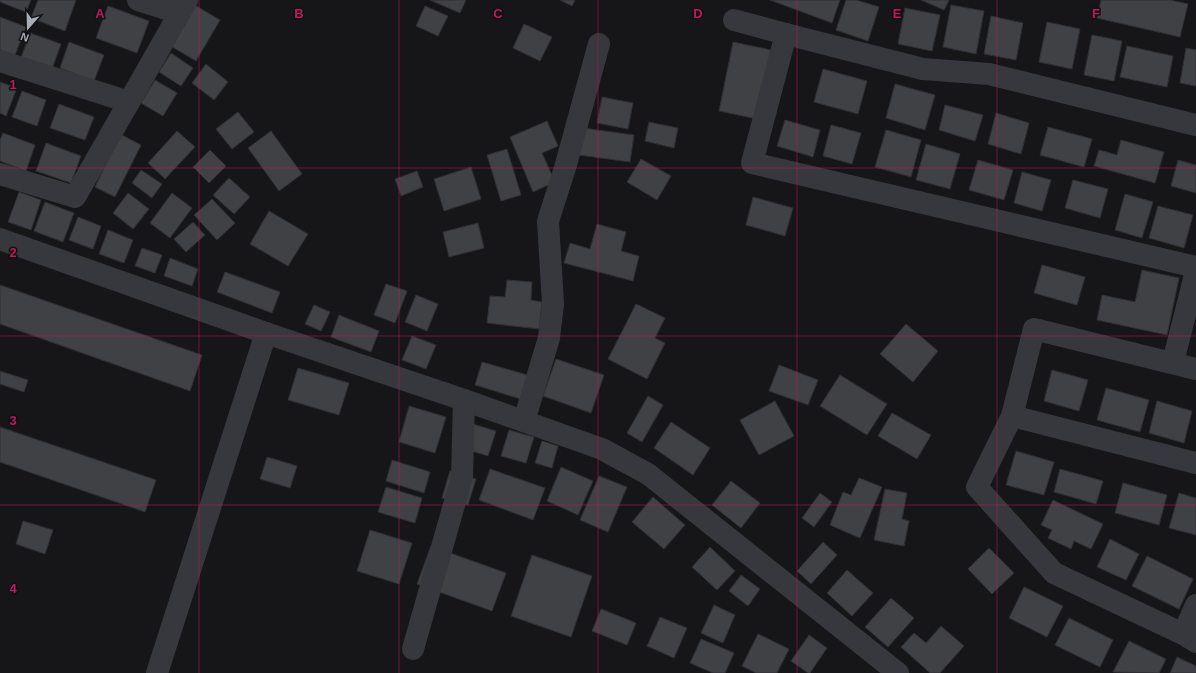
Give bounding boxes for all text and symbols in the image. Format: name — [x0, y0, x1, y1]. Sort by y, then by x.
text: A — [95, 6, 105, 21]
text: B — [294, 6, 304, 21]
text: C — [493, 6, 503, 21]
text: D — [693, 6, 703, 21]
text: E — [893, 6, 902, 21]
text: F — [1092, 6, 1100, 21]
north arrow — [8, 8, 48, 48]
text: N — [19, 30, 30, 44]
text: 1 — [9, 77, 17, 92]
text: 2 — [9, 245, 17, 260]
text: 3 — [9, 413, 17, 428]
text: 4 — [9, 581, 17, 596]

